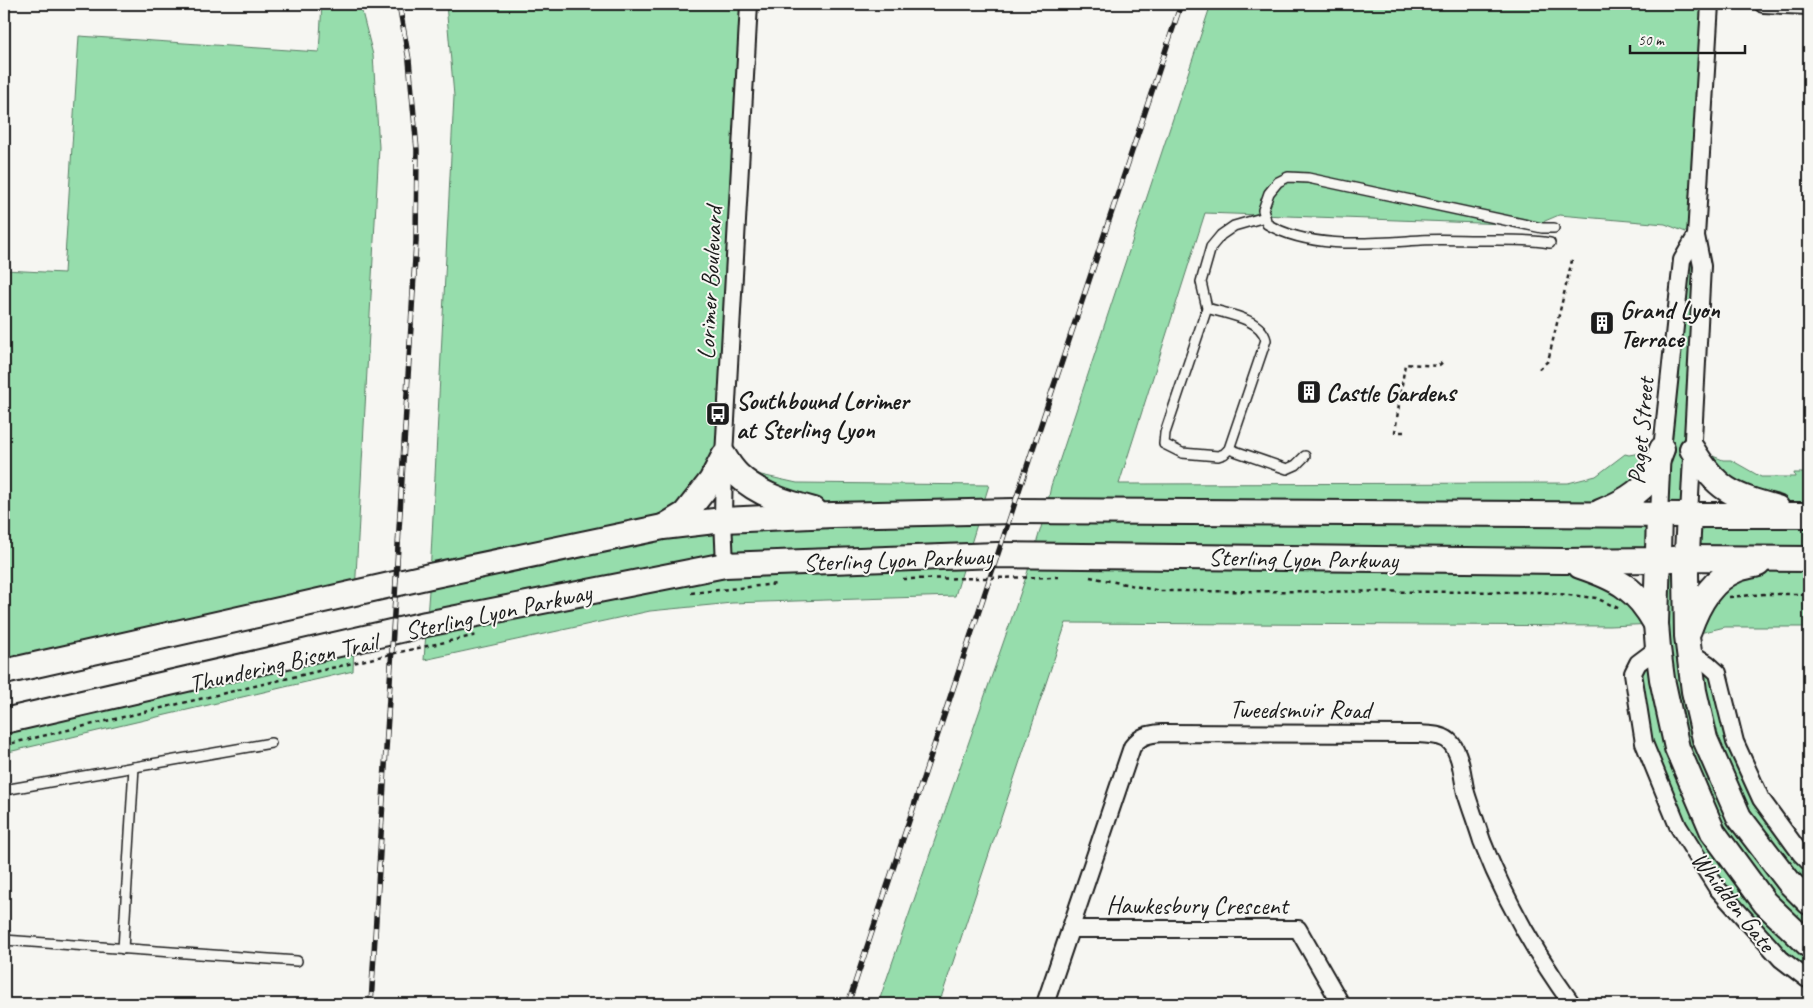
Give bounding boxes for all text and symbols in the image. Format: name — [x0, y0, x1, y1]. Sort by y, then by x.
scale bar — [1630, 22, 1746, 54]
text: 50 m — [1638, 31, 1665, 50]
street label: Lorimer Boulevard — [690, 202, 730, 360]
place label: Grand Lyon Terrace — [1620, 294, 1720, 355]
building icon: Grand Lyon Terrace — [1589, 310, 1615, 336]
street label: Paget Street — [1620, 374, 1662, 486]
place label: Castle Gardens — [1326, 377, 1458, 409]
building icon: Castle Gardens — [1296, 379, 1322, 405]
place label: Southbound Lorimer at Sterling Lyon — [736, 385, 911, 446]
bus stop icon: Southbound Lorimer at Sterling Lyon — [705, 401, 731, 427]
street label: Sterling Lyon Parkway — [803, 541, 995, 579]
street label: Sterling Lyon Parkway — [1208, 541, 1400, 577]
street label: Sterling Lyon Parkway — [402, 576, 596, 647]
street label: Thundering Bison Trail — [186, 625, 385, 700]
street label: Tweedsmuir Road — [1229, 694, 1374, 726]
street label: Whidden Gate — [1684, 845, 1784, 960]
street label: Hawkesbury Crescent — [1106, 890, 1291, 922]

